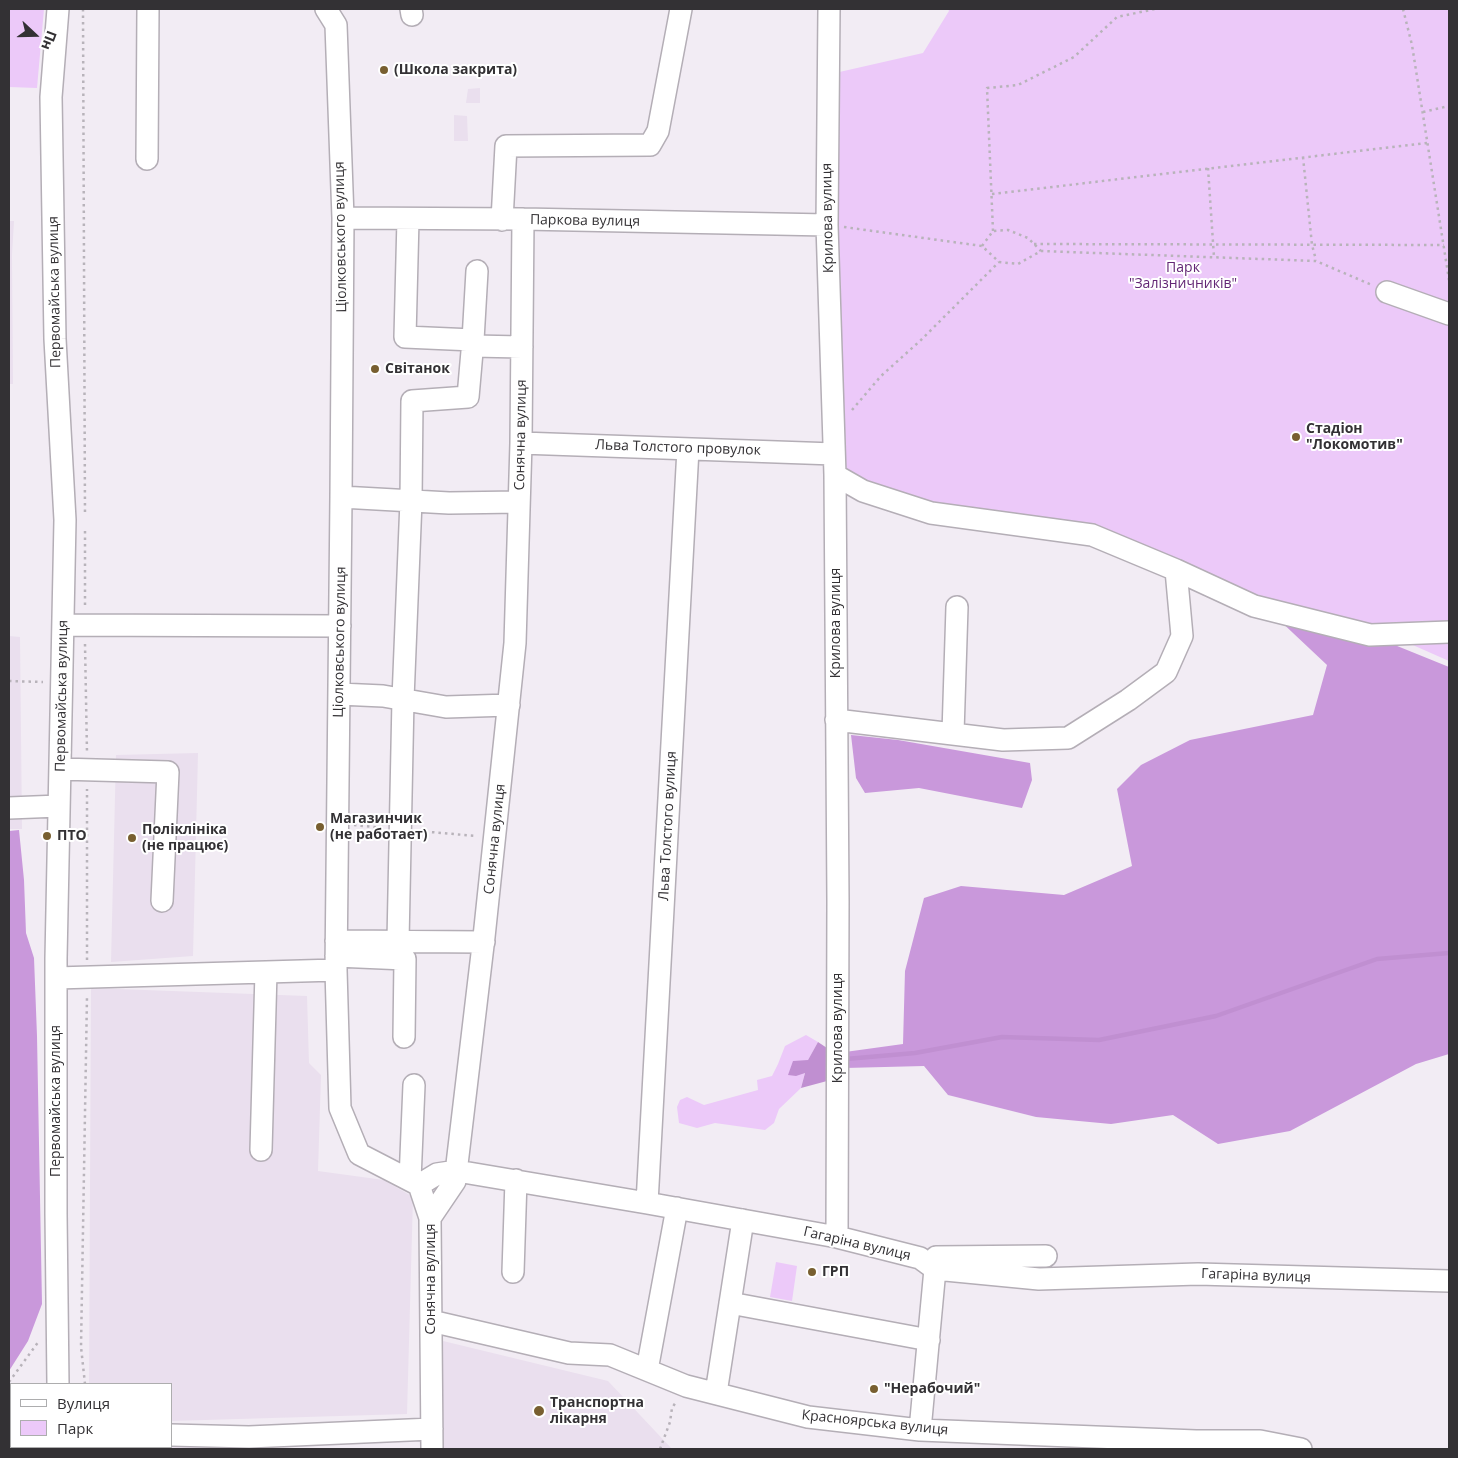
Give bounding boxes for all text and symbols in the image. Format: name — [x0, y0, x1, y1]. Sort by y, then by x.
north arrow — [10, 10, 60, 60]
text: Пн — [37, 28, 62, 53]
place label: (Школа закрита) — [394, 62, 517, 78]
marker: (Школа закрита) — [378, 64, 390, 76]
street label: Ціолковського вулиця — [331, 161, 351, 313]
street label: Крилова вулиця — [819, 163, 837, 273]
street label: Паркова вулиця — [530, 212, 640, 230]
street label: Первомайська вулиця — [45, 216, 65, 368]
park label: Парк "Залізничників" — [1129, 260, 1237, 292]
place label: Світанок — [385, 361, 450, 377]
marker: Світанок — [369, 363, 381, 375]
street label: Сонячна вулиця — [512, 379, 530, 491]
place label: Стадіон "Локомотив" — [1306, 421, 1403, 454]
marker: Стадіон "Локомотив" — [1290, 431, 1302, 443]
street label: Льва Толстого провулок — [595, 437, 761, 459]
street label: Ціолковського вулиця — [330, 566, 350, 718]
street label: Крилова вулиця — [828, 568, 844, 678]
street label: Первомайська вулиця — [52, 620, 72, 772]
street label: Льва Толстого вулиця — [656, 751, 680, 901]
street label: Сонячна вулиця — [481, 783, 509, 895]
place label: Магазинчик (не работает) — [330, 811, 428, 844]
marker: Магазинчик (не работает) — [314, 821, 326, 833]
place label: Поліклініка (не працює) — [142, 822, 228, 854]
place label: ПТО — [57, 828, 87, 844]
marker: ПТО — [41, 830, 53, 842]
marker: Поліклініка (не працює) — [126, 832, 138, 844]
street label: Крилова вулиця — [830, 973, 846, 1083]
street label: Первомайська вулиця — [48, 1025, 64, 1177]
street label: Сонячна вулиця — [423, 1223, 439, 1335]
street label: Гагаріна вулиця — [802, 1223, 912, 1265]
place label: ГРП — [822, 1264, 849, 1280]
marker: ГРП — [806, 1266, 818, 1278]
street label: Гагаріна вулиця — [1201, 1266, 1311, 1286]
place label: "Нерабочий" — [884, 1381, 980, 1397]
legend — [10, 1383, 172, 1448]
marker: "Нерабочий" — [868, 1383, 880, 1395]
text: Вулиця — [57, 1393, 110, 1413]
place label: Транспортна лікарня — [550, 1395, 644, 1428]
marker: Транспортна лікарня — [532, 1404, 546, 1418]
street label: Красноярська вулиця — [801, 1407, 949, 1439]
text: Парк — [57, 1418, 93, 1438]

